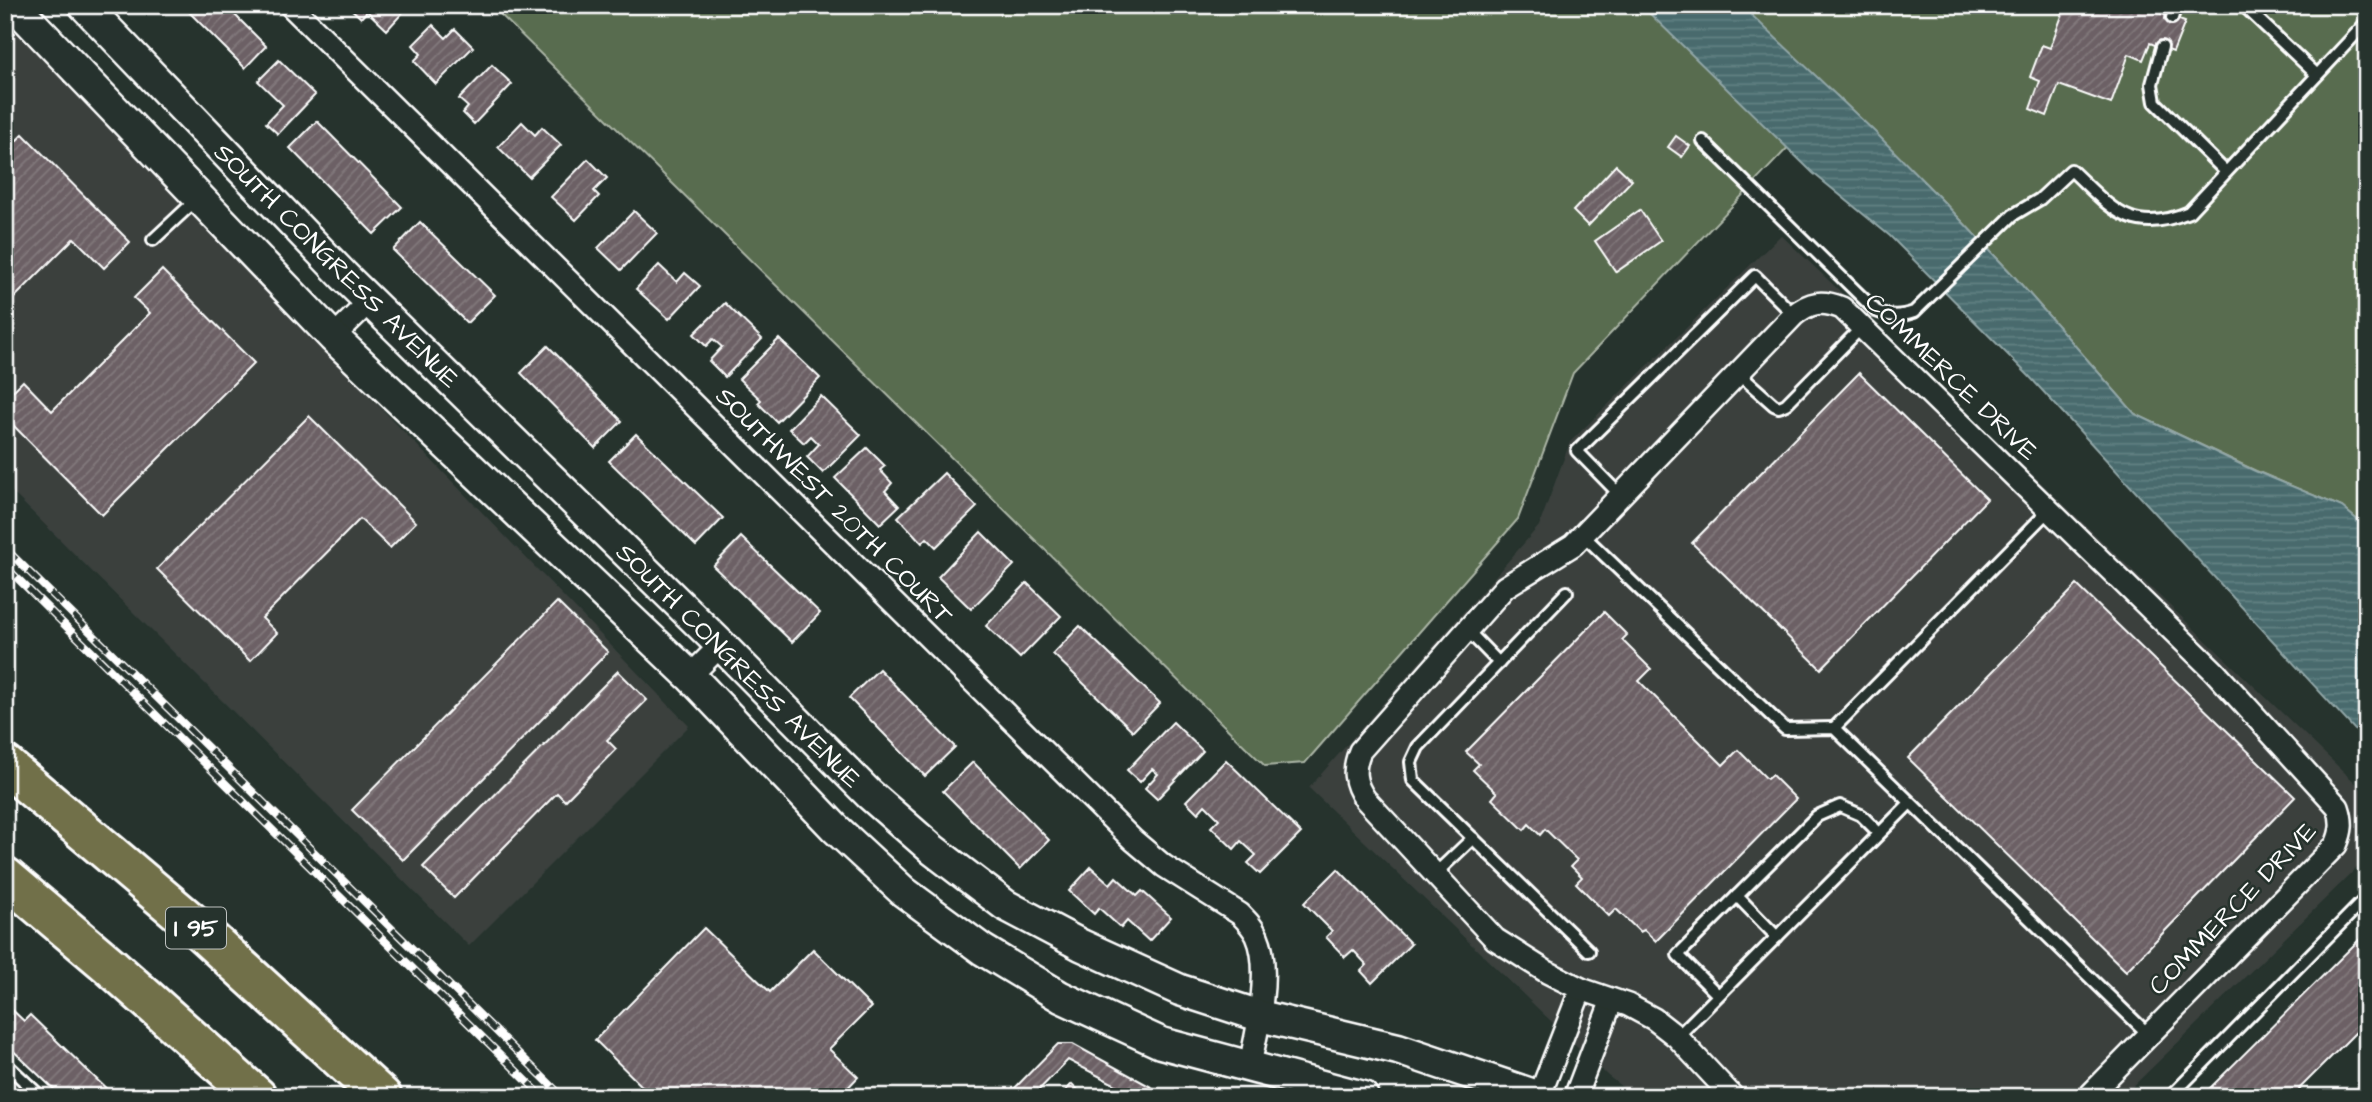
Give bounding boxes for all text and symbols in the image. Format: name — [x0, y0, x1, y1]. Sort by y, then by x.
street label: SOUTH CONGRESS AVENUE — [206, 135, 467, 396]
street label: COMMERCE DRIVE — [1857, 285, 2046, 469]
street label: SOUTHWEST 20TH COURT — [707, 379, 962, 633]
street label: SOUTH CONGRESS AVENUE — [608, 535, 869, 796]
street label: COMMERCE DRIVE — [2141, 814, 2325, 1003]
road number: I 95 — [166, 908, 226, 948]

